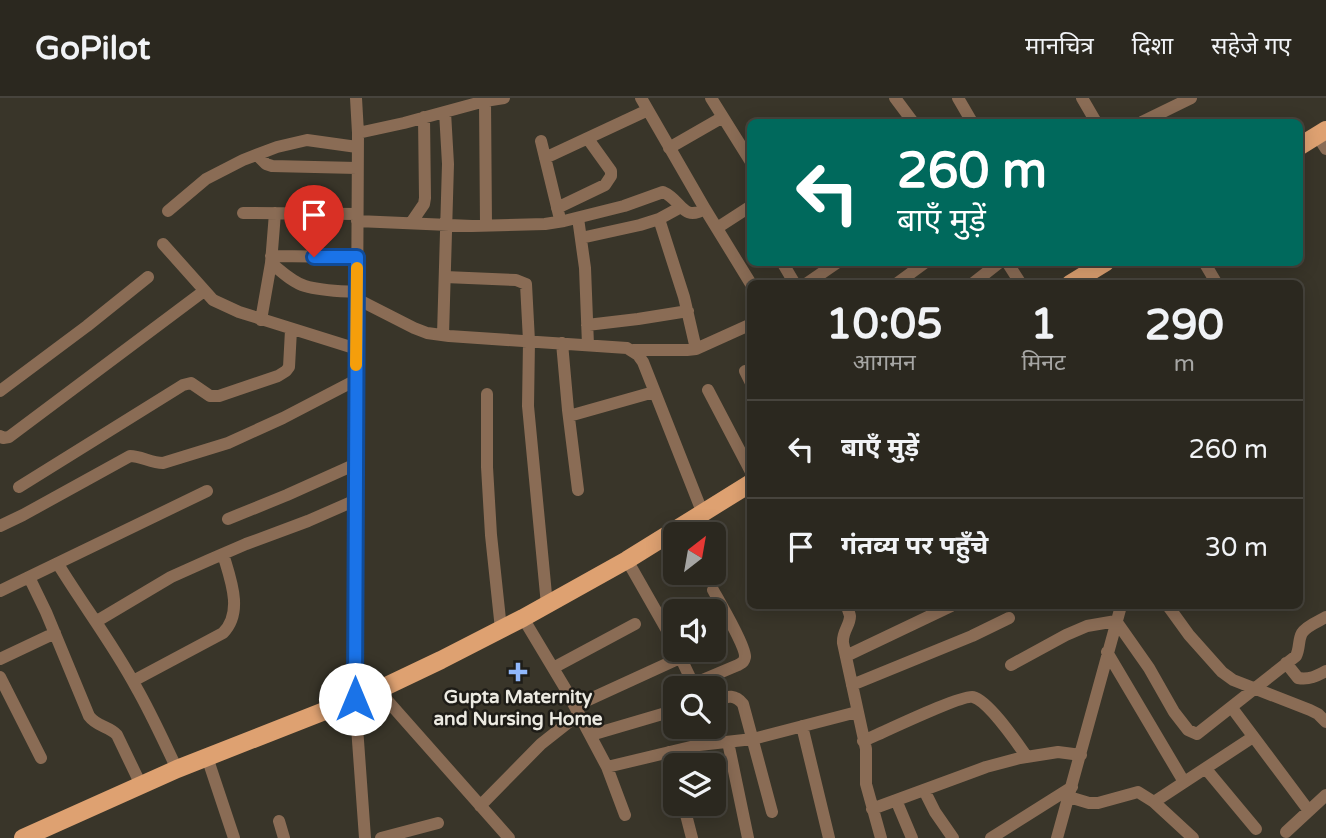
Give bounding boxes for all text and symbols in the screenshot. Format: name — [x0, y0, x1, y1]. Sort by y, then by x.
text: GoPilot — [35, 29, 150, 68]
text: मानचित्र — [1025, 32, 1094, 61]
text: दिशा — [1132, 32, 1173, 61]
text: सहेजे गए — [1211, 32, 1291, 61]
text: 260 m — [897, 142, 1047, 201]
icon: left — [782, 147, 873, 238]
pin — [284, 185, 344, 257]
icon: arrive — [295, 196, 333, 234]
text: बाएँ मुड़ें — [897, 202, 986, 240]
text: 10:05 — [826, 299, 943, 350]
text: 1 — [1030, 299, 1057, 350]
text: 290 — [1145, 300, 1224, 351]
text: आगमन — [853, 349, 916, 377]
text: मिनट — [1022, 349, 1066, 377]
text: m — [1174, 350, 1195, 378]
icon: left — [782, 430, 820, 468]
text: बाएँ मुड़ें — [841, 432, 919, 463]
text: 260 m — [1188, 434, 1268, 465]
north arrow — [663, 522, 726, 584]
map controls — [663, 522, 726, 816]
icon: arrive — [782, 528, 820, 566]
text: गंतव्य पर पहुँचे — [841, 530, 988, 561]
text: 30 m — [1205, 532, 1268, 563]
button: sound — [663, 599, 726, 662]
position arrow — [318, 662, 392, 736]
marker: Gupta Maternity and Nursing Home — [508, 662, 528, 682]
button: search — [663, 676, 726, 739]
place label: Gupta Maternity and Nursing Home — [433, 686, 603, 731]
button: layers — [663, 753, 726, 816]

